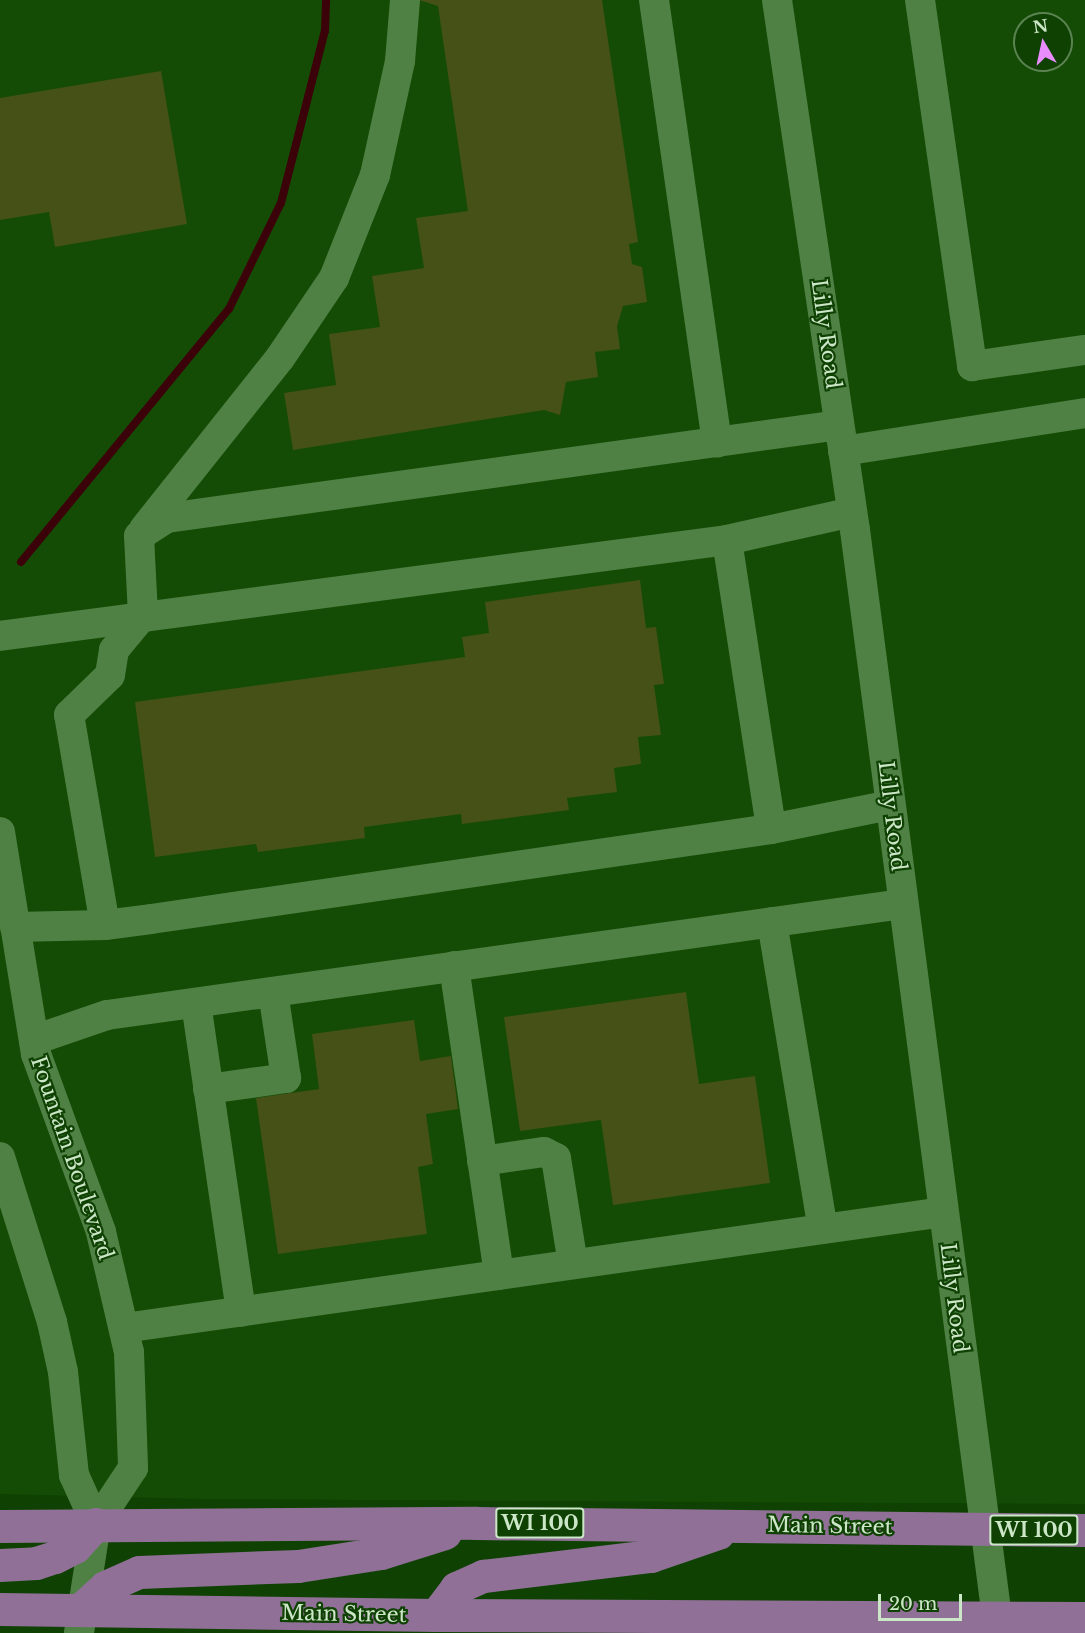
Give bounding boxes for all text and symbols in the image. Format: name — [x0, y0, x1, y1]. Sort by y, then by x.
north arrow — [1013, 12, 1073, 72]
text: N — [1031, 15, 1049, 37]
street label: Lilly Road — [806, 277, 846, 391]
street label: Lilly Road — [873, 759, 911, 873]
street label: Fountain Boulevard — [25, 1053, 119, 1263]
street label: Lilly Road — [935, 1241, 973, 1355]
road number: WI 100 — [495, 1506, 585, 1540]
street label: Main Street — [767, 1512, 893, 1540]
road number: WI 100 — [989, 1513, 1079, 1547]
scale bar — [881, 1582, 965, 1620]
text: 20 m — [889, 1593, 937, 1615]
street label: Main Street — [281, 1600, 407, 1628]

